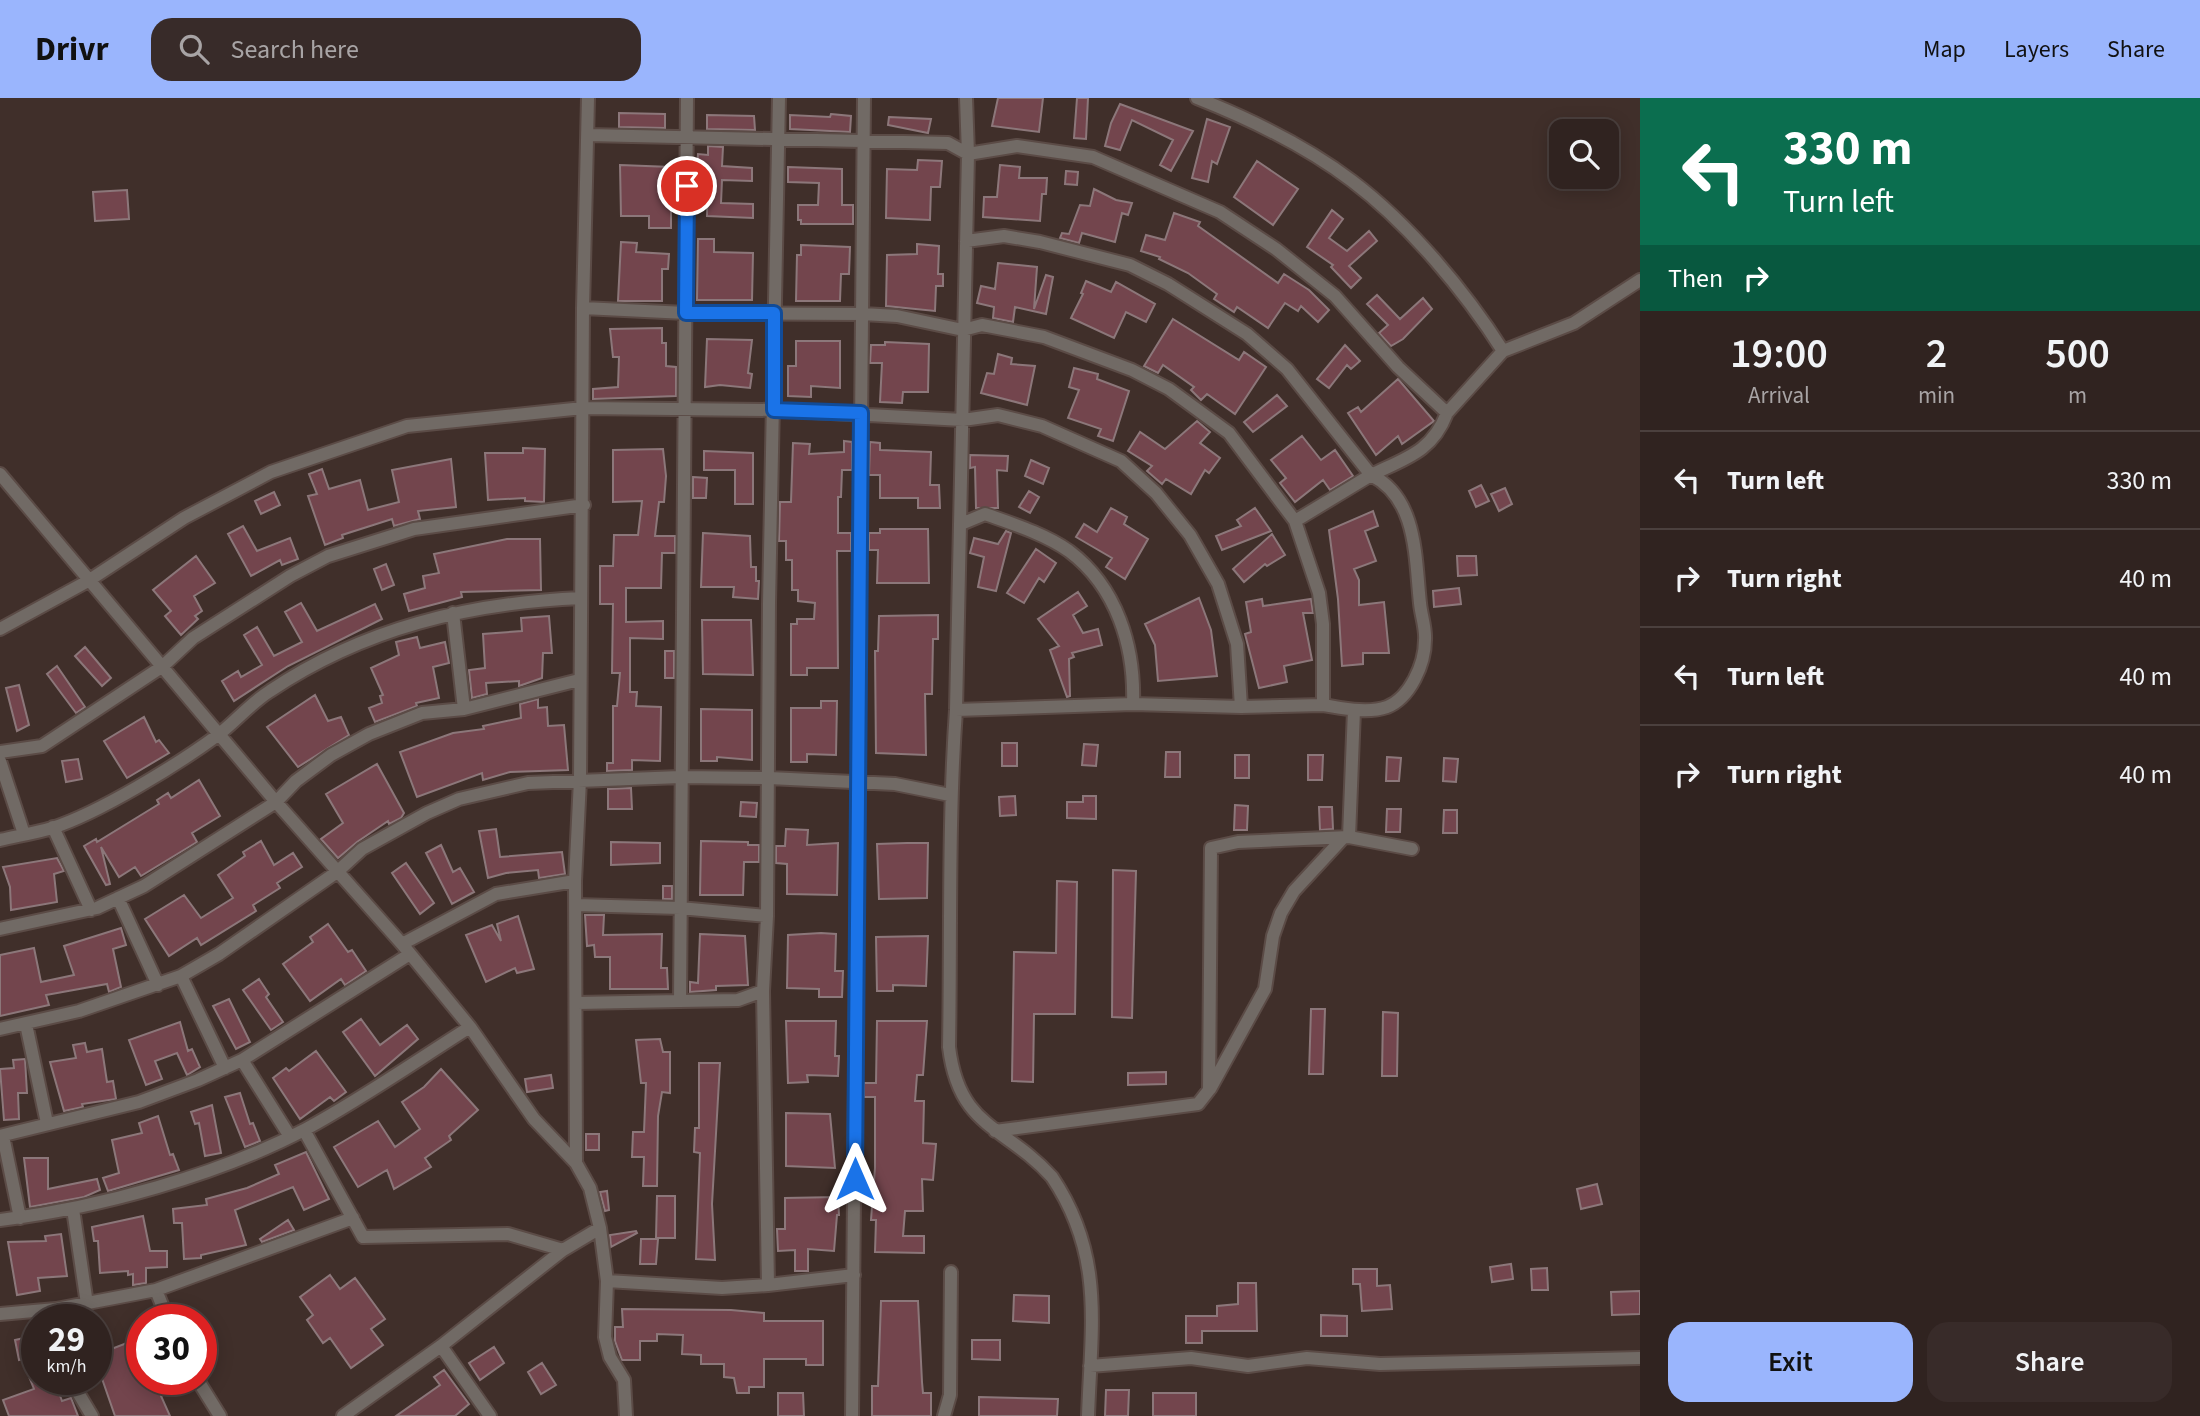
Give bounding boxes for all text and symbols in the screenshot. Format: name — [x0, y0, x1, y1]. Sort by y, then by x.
search box — [151, 18, 641, 81]
text: Drivr — [35, 26, 109, 73]
icon: search — [175, 30, 213, 68]
text: Search here — [231, 31, 359, 68]
text: Map — [1923, 32, 1966, 67]
text: Layers — [2004, 32, 2069, 67]
text: Share — [2107, 32, 2165, 67]
text: 330 m — [1783, 114, 1912, 184]
map controls — [1549, 119, 1619, 189]
button: search — [1549, 119, 1619, 189]
icon: left — [1668, 126, 1759, 217]
pin — [657, 156, 717, 216]
icon: arrive — [668, 167, 706, 205]
text: Turn left — [1783, 179, 1894, 225]
icon: right — [1737, 259, 1775, 297]
text: Then — [1668, 260, 1723, 297]
text: 19:00 — [1730, 324, 1828, 384]
text: 2 — [1926, 324, 1947, 384]
text: 500 — [2045, 324, 2110, 384]
text: Arrival — [1748, 379, 1810, 412]
text: min — [1918, 379, 1955, 412]
text: m — [2068, 379, 2087, 412]
icon: left — [1668, 461, 1706, 499]
text: Turn left — [1727, 462, 1824, 499]
text: 330 m — [2106, 462, 2172, 499]
icon: right — [1668, 559, 1706, 597]
text: Turn right — [1727, 560, 1842, 597]
text: 40 m — [2119, 560, 2172, 597]
icon: left — [1668, 657, 1706, 695]
text: Turn left — [1727, 658, 1824, 695]
text: 40 m — [2119, 658, 2172, 695]
icon: right — [1668, 755, 1706, 793]
text: Turn right — [1727, 756, 1842, 793]
text: 40 m — [2119, 756, 2172, 793]
position arrow — [818, 1142, 892, 1216]
speed limit sign: 30 — [126, 1304, 217, 1395]
text: 29 — [48, 1315, 85, 1365]
button: Exit — [1668, 1322, 1913, 1402]
button: Share — [1927, 1322, 2172, 1402]
text: km/h — [47, 1354, 86, 1379]

